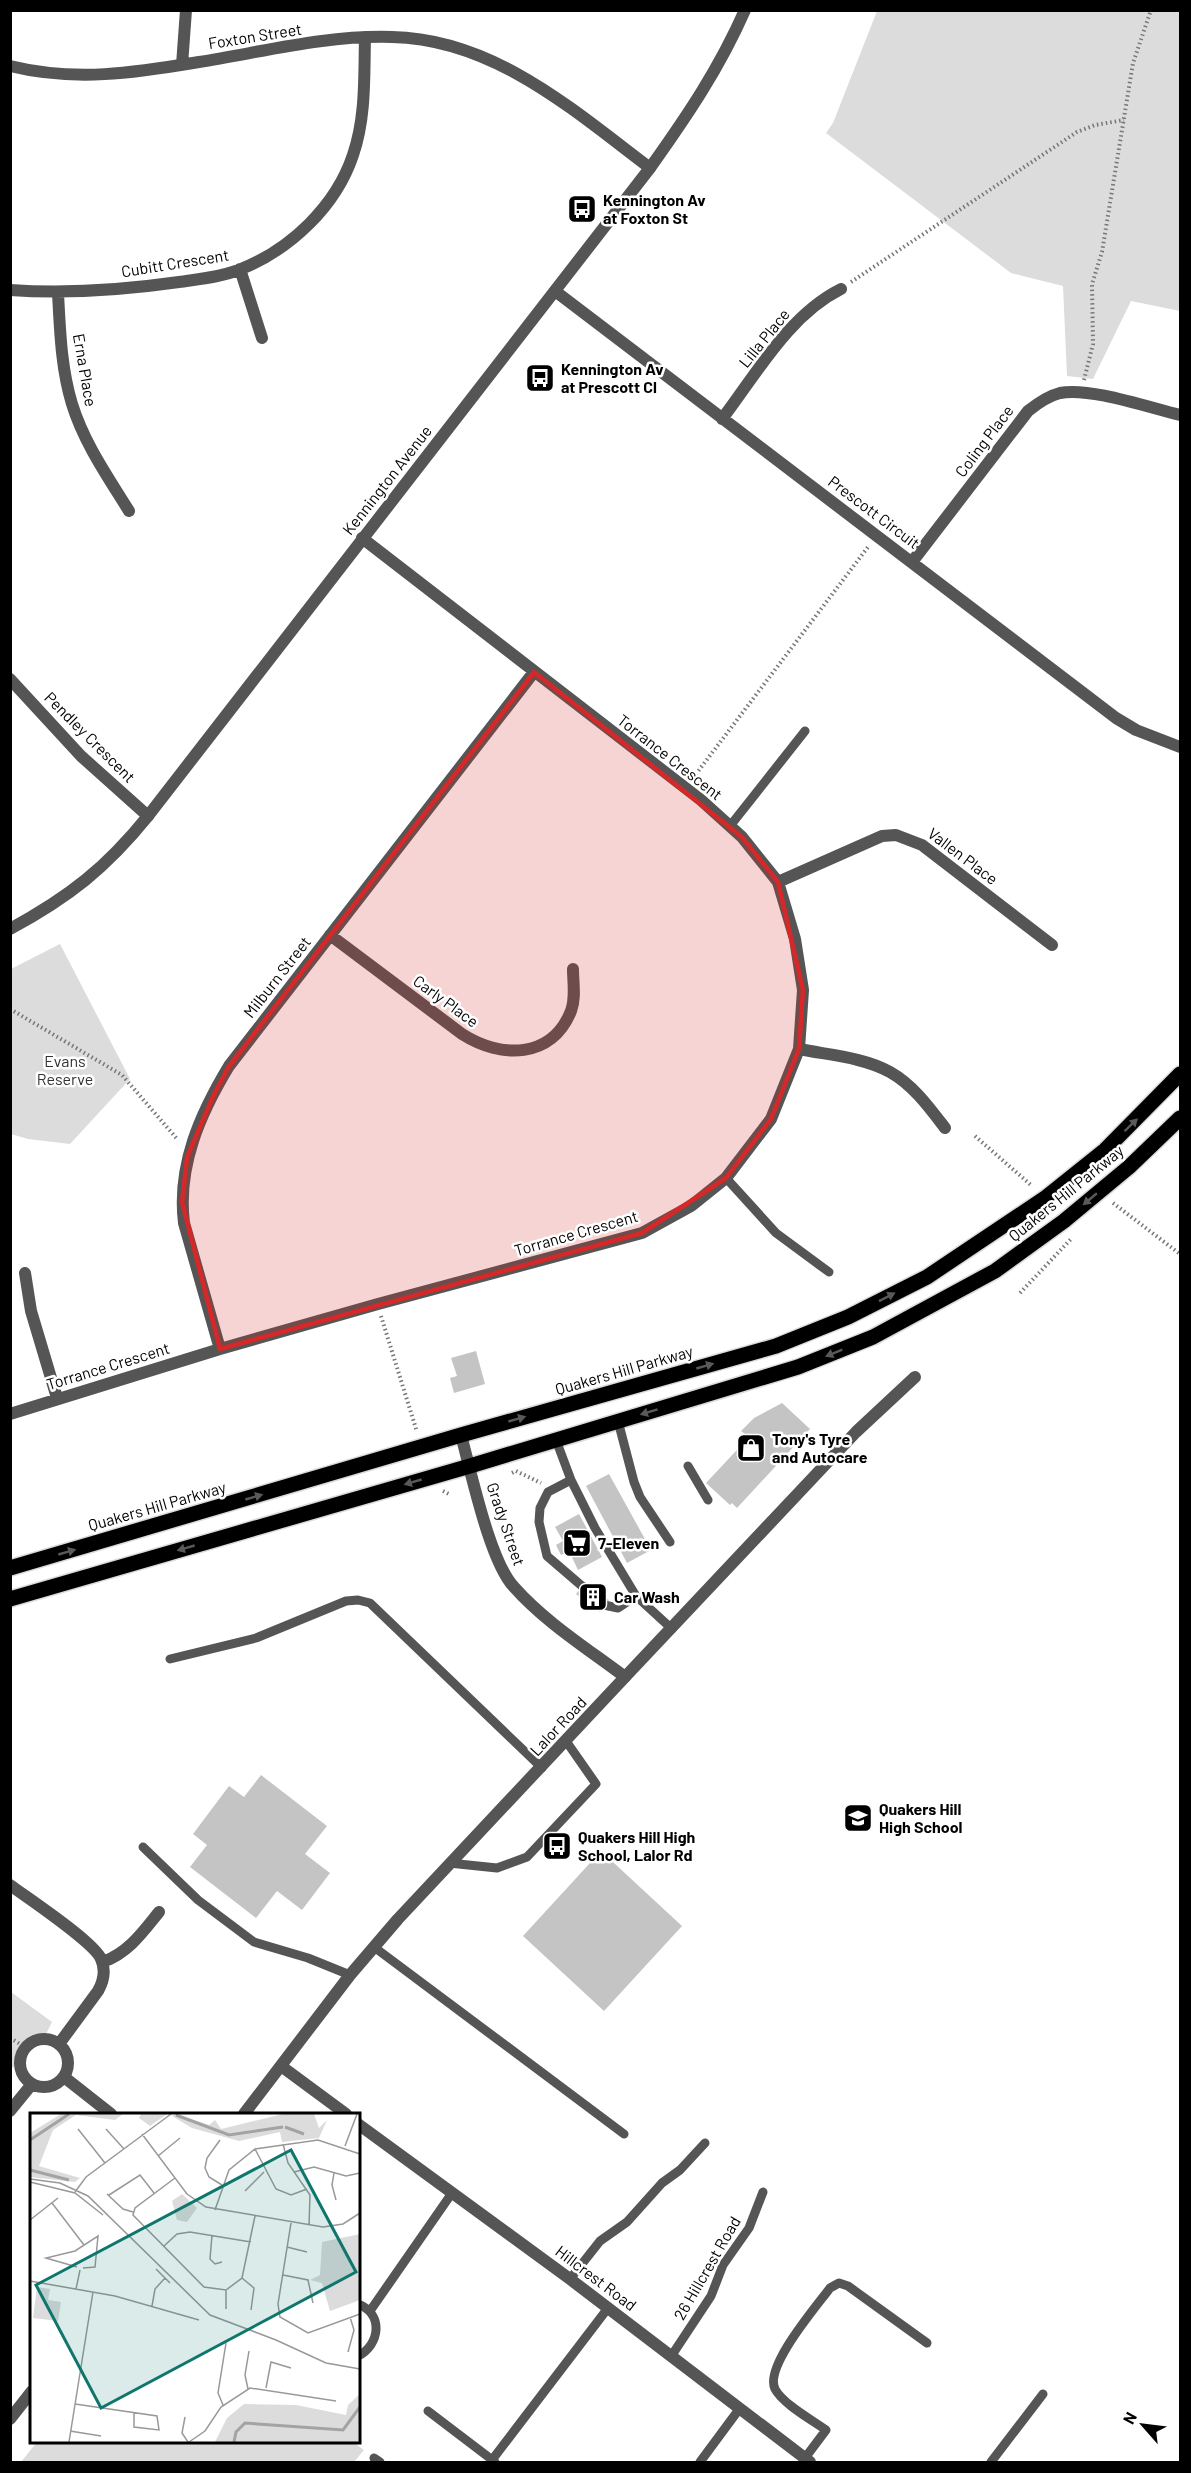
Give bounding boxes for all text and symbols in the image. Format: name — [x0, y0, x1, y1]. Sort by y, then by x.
street label: Foxton Street — [207, 19, 303, 52]
place label: Kennington Av at Foxton St — [603, 190, 705, 227]
bus stop icon: Kennington Av at Foxton St — [566, 193, 598, 225]
street label: Cubitt Crescent — [120, 245, 230, 280]
street label: Lilla Place — [734, 304, 793, 371]
street label: Erna Place — [70, 332, 101, 408]
place label: Kennington Av at Prescott Cl — [561, 359, 663, 396]
bus stop icon: Kennington Av at Prescott Cl — [524, 362, 556, 394]
street label: Coling Place — [951, 401, 1017, 480]
street label: Kennington Avenue — [338, 421, 435, 538]
street label: Prescott Circuit — [825, 471, 924, 552]
street label: Pendley Crescent — [41, 687, 140, 786]
street label: Torrance Crescent — [614, 710, 727, 803]
street label: Vallen Place — [925, 823, 1002, 888]
street label: Milburn Street — [239, 932, 314, 1021]
street label: Carly Place — [410, 971, 483, 1031]
park label: Evans Reserve — [37, 1051, 93, 1088]
one-way arrow — [1123, 1118, 1138, 1132]
street label: Quakers Hill Parkway — [1004, 1140, 1127, 1245]
one-way arrow — [1083, 1192, 1098, 1205]
street label: Torrance Crescent — [512, 1206, 640, 1259]
one-way arrow — [878, 1293, 895, 1302]
street label: Torrance Crescent — [44, 1338, 172, 1393]
street label: Quakers Hill Parkway — [553, 1341, 695, 1398]
one-way arrow — [825, 1348, 843, 1358]
one-way arrow — [696, 1361, 714, 1370]
one-way arrow — [640, 1408, 658, 1417]
one-way arrow — [508, 1414, 526, 1424]
place label: Tony's Tyre and Autocare — [772, 1429, 868, 1466]
shop icon: Tony's Tyre and Autocare — [735, 1432, 767, 1464]
street label: Quakers Hill Parkway — [86, 1477, 228, 1534]
one-way arrow — [404, 1478, 422, 1487]
street label: Grady Street — [483, 1480, 530, 1568]
one-way arrow — [245, 1492, 263, 1501]
supermarket icon: 7-Eleven — [561, 1527, 593, 1559]
place label: 7-Eleven — [598, 1533, 659, 1552]
one-way arrow — [177, 1544, 195, 1553]
one-way arrow — [58, 1547, 76, 1556]
building icon: Car Wash — [577, 1581, 609, 1613]
place label: Car Wash — [614, 1587, 680, 1606]
street label: Lalor Road — [525, 1692, 590, 1759]
place label: Quakers Hill High School — [879, 1799, 963, 1836]
school or university icon: Quakers Hill High School — [842, 1802, 874, 1834]
place label: Quakers Hill High School, Lalor Rd — [578, 1827, 695, 1864]
bus stop icon: Quakers Hill High School, Lalor Rd — [541, 1830, 573, 1862]
inset map — [30, 2113, 360, 2443]
street label: 26 Hillcrest Road — [669, 2213, 744, 2323]
street label: Hillcrest Road — [552, 2241, 641, 2314]
north arrow — [1113, 2395, 1173, 2455]
text: N — [1118, 2409, 1140, 2427]

